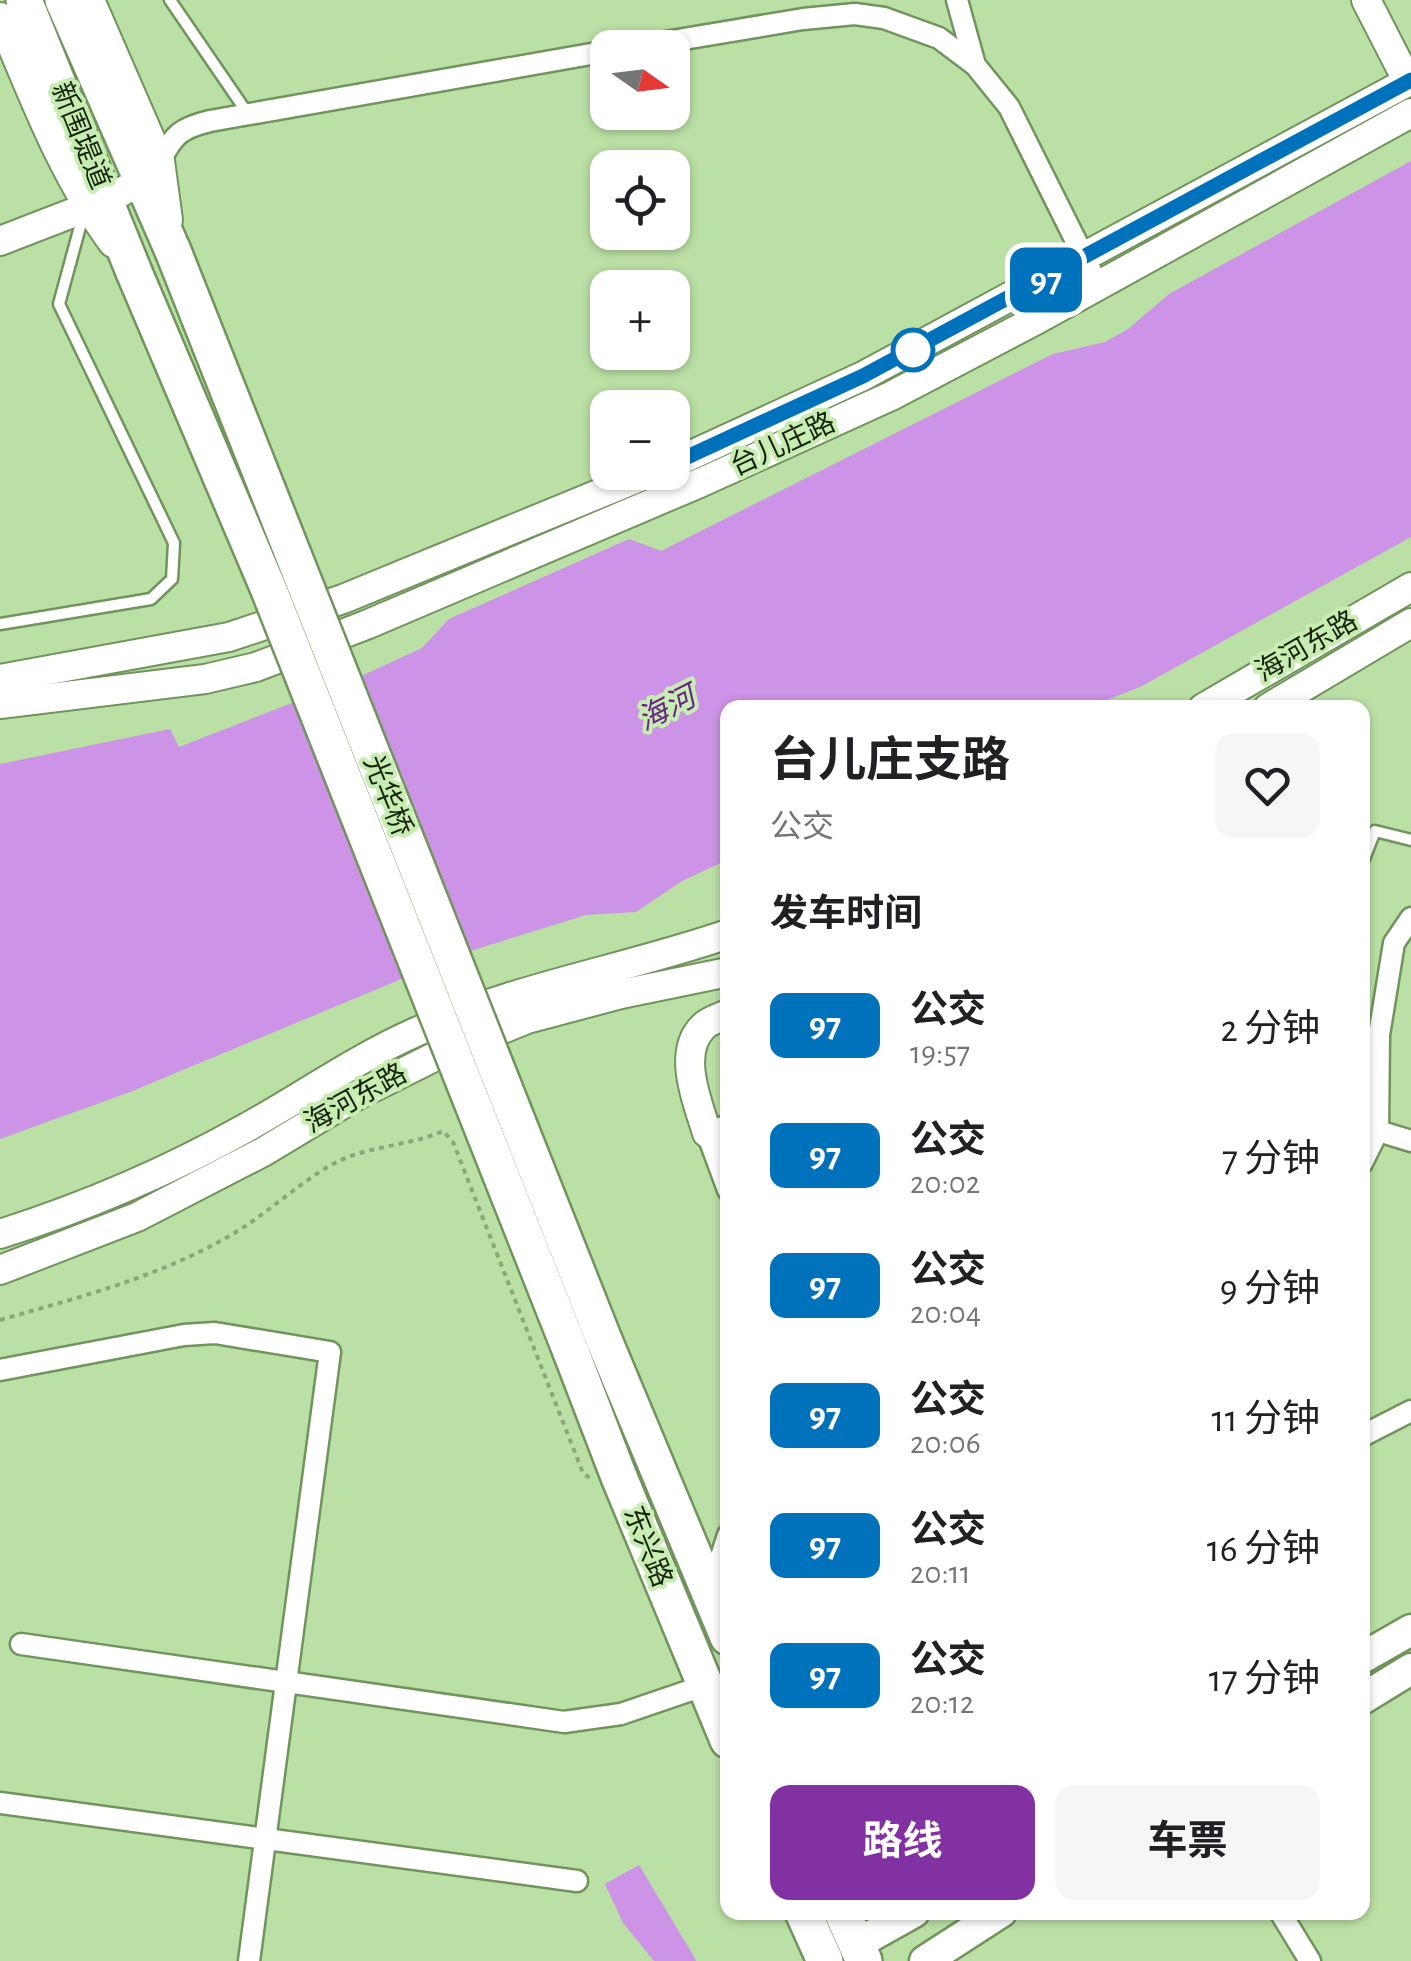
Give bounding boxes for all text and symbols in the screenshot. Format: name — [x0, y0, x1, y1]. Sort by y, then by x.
north arrow — [590, 30, 690, 130]
map controls — [590, 30, 690, 490]
street label: 新围堤道 — [46, 78, 116, 193]
button: locate — [590, 150, 690, 250]
line badge: 97 — [1001, 248, 1091, 312]
text: 97 — [1030, 263, 1062, 298]
button: + — [590, 270, 690, 370]
unlabelled marker — [892, 329, 934, 371]
button: − — [590, 390, 690, 490]
street label: 台儿庄路 — [725, 407, 840, 481]
street label: 海河东路 — [1250, 605, 1363, 687]
water label: 海河 — [633, 678, 705, 736]
button: heart — [1215, 733, 1320, 838]
text: 台儿庄支路 — [770, 738, 1010, 786]
street label: 光华桥 — [358, 751, 418, 840]
text: 公交 — [770, 811, 834, 843]
text: 发车时间 — [770, 896, 922, 934]
text: 公交 — [910, 992, 986, 1030]
text: 97 — [809, 1008, 841, 1043]
text: 2 分钟 — [1220, 1011, 1320, 1049]
text: 19:57 — [910, 1037, 970, 1069]
street label: 海河东路 — [299, 1058, 412, 1138]
text: 公交 — [910, 1122, 986, 1160]
text: 97 — [809, 1138, 841, 1173]
text: 7 分钟 — [1222, 1141, 1320, 1179]
text: 20:02 — [910, 1167, 980, 1199]
text: 公交 — [910, 1252, 986, 1290]
text: 97 — [809, 1268, 841, 1303]
text: 9 分钟 — [1220, 1271, 1320, 1309]
text: 20:04 — [910, 1297, 981, 1329]
text: 公交 — [910, 1382, 986, 1420]
text: 97 — [809, 1398, 841, 1433]
text: 11 分钟 — [1212, 1401, 1320, 1439]
text: 20:06 — [910, 1427, 981, 1459]
street label: 东兴路 — [618, 1502, 678, 1591]
text: 公交 — [910, 1512, 986, 1550]
text: 97 — [809, 1528, 841, 1563]
text: 16 分钟 — [1207, 1531, 1320, 1569]
text: 20:11 — [910, 1557, 971, 1589]
text: 公交 — [910, 1642, 986, 1680]
text: 97 — [809, 1658, 841, 1693]
text: 17 分钟 — [1209, 1661, 1320, 1699]
text: 20:12 — [910, 1687, 974, 1719]
button: 路线 — [770, 1785, 1035, 1900]
button: 车票 — [1055, 1785, 1320, 1900]

